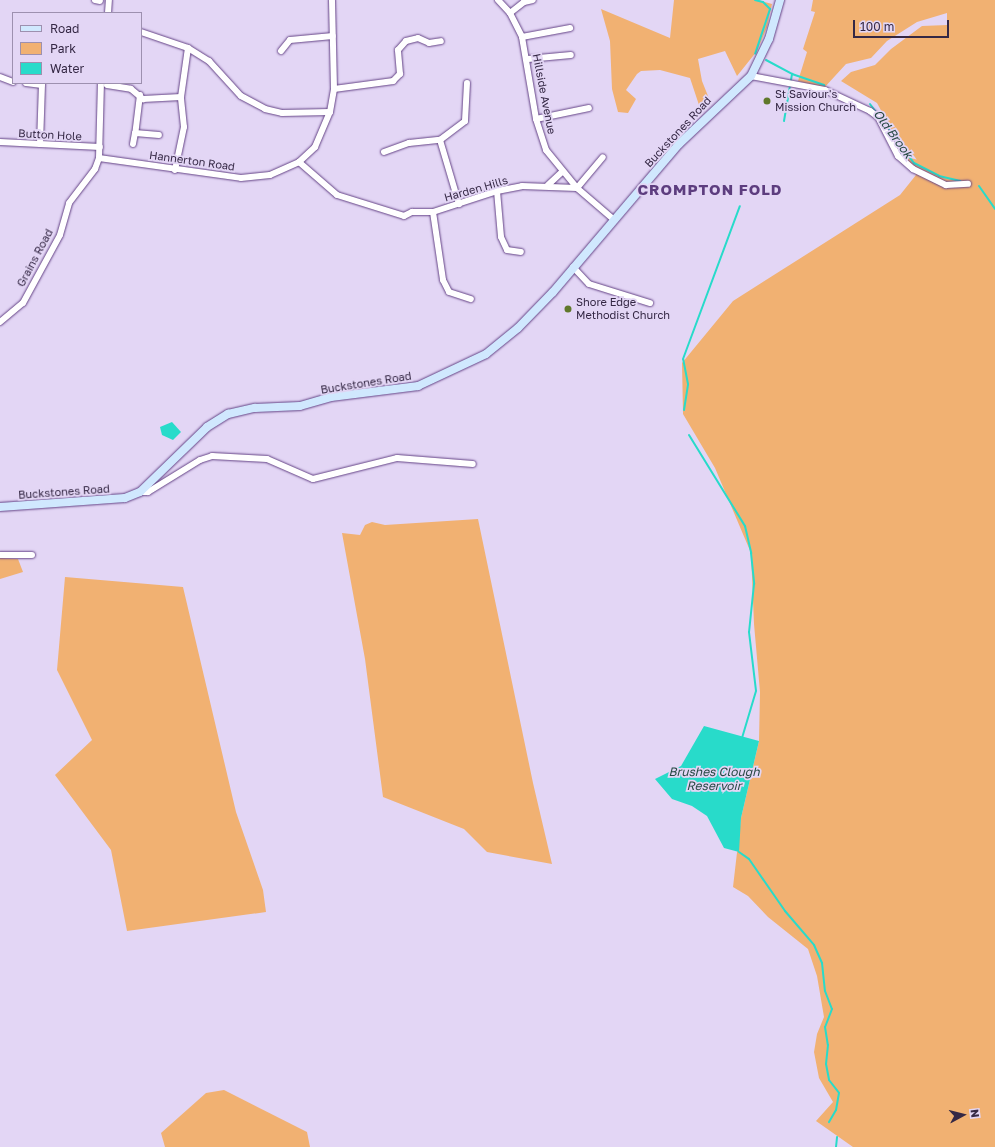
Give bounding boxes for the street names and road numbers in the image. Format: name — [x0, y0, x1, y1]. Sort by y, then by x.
street label: Hillside Avenue — [530, 53, 558, 135]
street label: Buckstones Road — [642, 94, 714, 170]
street label: Button Hole — [18, 127, 82, 143]
street label: Hannerton Road — [148, 148, 236, 174]
street label: Harden Hills — [443, 174, 509, 204]
street label: Grains Road — [14, 227, 56, 289]
street label: Buckstones Road — [320, 369, 412, 397]
street label: Buckstones Road — [18, 482, 110, 502]

